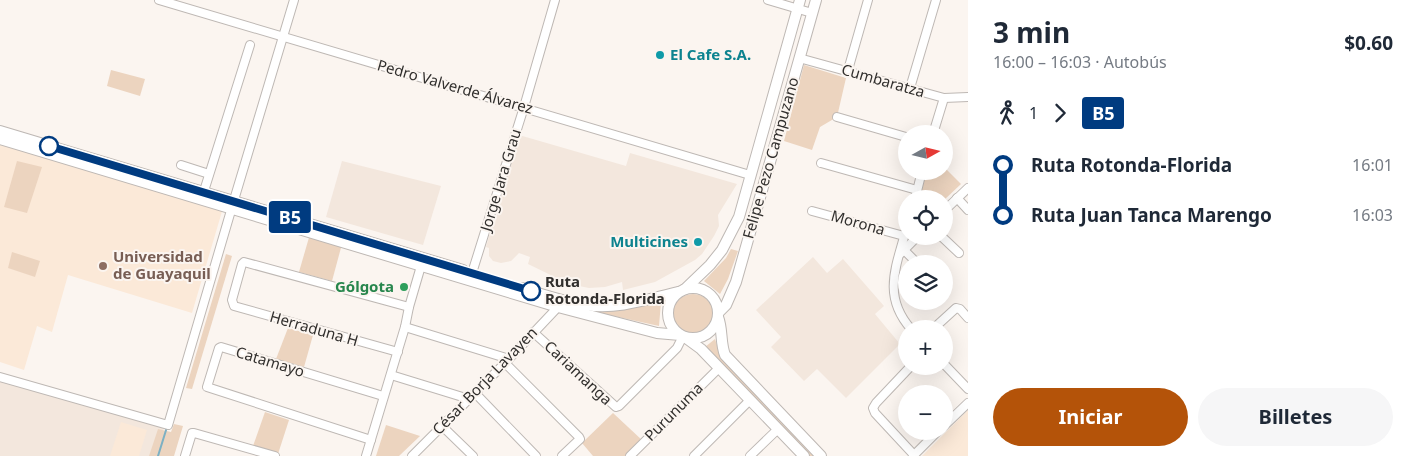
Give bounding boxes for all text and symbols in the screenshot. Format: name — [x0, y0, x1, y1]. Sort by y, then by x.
text: 3 min — [993, 13, 1070, 51]
text: $0.60 — [1344, 30, 1393, 56]
place label: El Cafe S.A. — [670, 44, 751, 64]
marker: El Cafe S.A. — [654, 49, 666, 61]
text: 16:00 – 16:03 · Autobús — [993, 51, 1167, 73]
street label: Pedro Valverde Álvarez — [375, 54, 535, 118]
street label: Cumbaratza — [839, 59, 927, 101]
street label: Felipe Pezo Campuzano — [737, 75, 803, 241]
icon: walk — [993, 99, 1021, 127]
icon: forward — [1046, 99, 1074, 127]
text: B5 — [1092, 101, 1114, 125]
text: 1 — [1029, 102, 1038, 124]
north arrow — [898, 125, 952, 180]
map controls — [898, 125, 953, 440]
street label: Jorge Jara Grau — [474, 126, 525, 235]
unlabelled marker — [39, 136, 59, 156]
text: Ruta Rotonda-Florida — [1031, 152, 1232, 178]
text: 16:01 — [1352, 154, 1393, 176]
button: locate — [898, 190, 953, 245]
line badge: B5 — [268, 201, 312, 233]
text: Ruta Juan Tanca Marengo — [1031, 202, 1272, 228]
text: 16:03 — [1352, 204, 1393, 226]
text: B5 — [279, 205, 301, 229]
street label: Morona — [829, 205, 888, 239]
place label: Multicines — [610, 231, 688, 251]
marker: Multicines — [692, 236, 704, 248]
place label: Universidad de Guayaquil — [113, 246, 211, 283]
button: layers — [898, 255, 953, 310]
marker: Universidad de Guayaquil — [97, 260, 109, 272]
place label: Ruta Rotonda-Florida — [545, 271, 665, 308]
place label: Gólgota — [335, 276, 394, 296]
marker: Gólgota — [398, 281, 410, 293]
marker: Ruta Rotonda-Florida — [521, 281, 541, 301]
street label: Herraduna H — [268, 306, 361, 350]
button: + — [898, 320, 953, 375]
street label: César Borja Lavayen — [428, 322, 541, 439]
street label: Cariamanga — [541, 336, 617, 409]
street label: Catamayo — [233, 341, 307, 381]
street label: Purunuma — [640, 378, 707, 445]
button: − — [898, 385, 953, 440]
button: Iniciar — [993, 388, 1188, 446]
button: Billetes — [1198, 388, 1393, 446]

